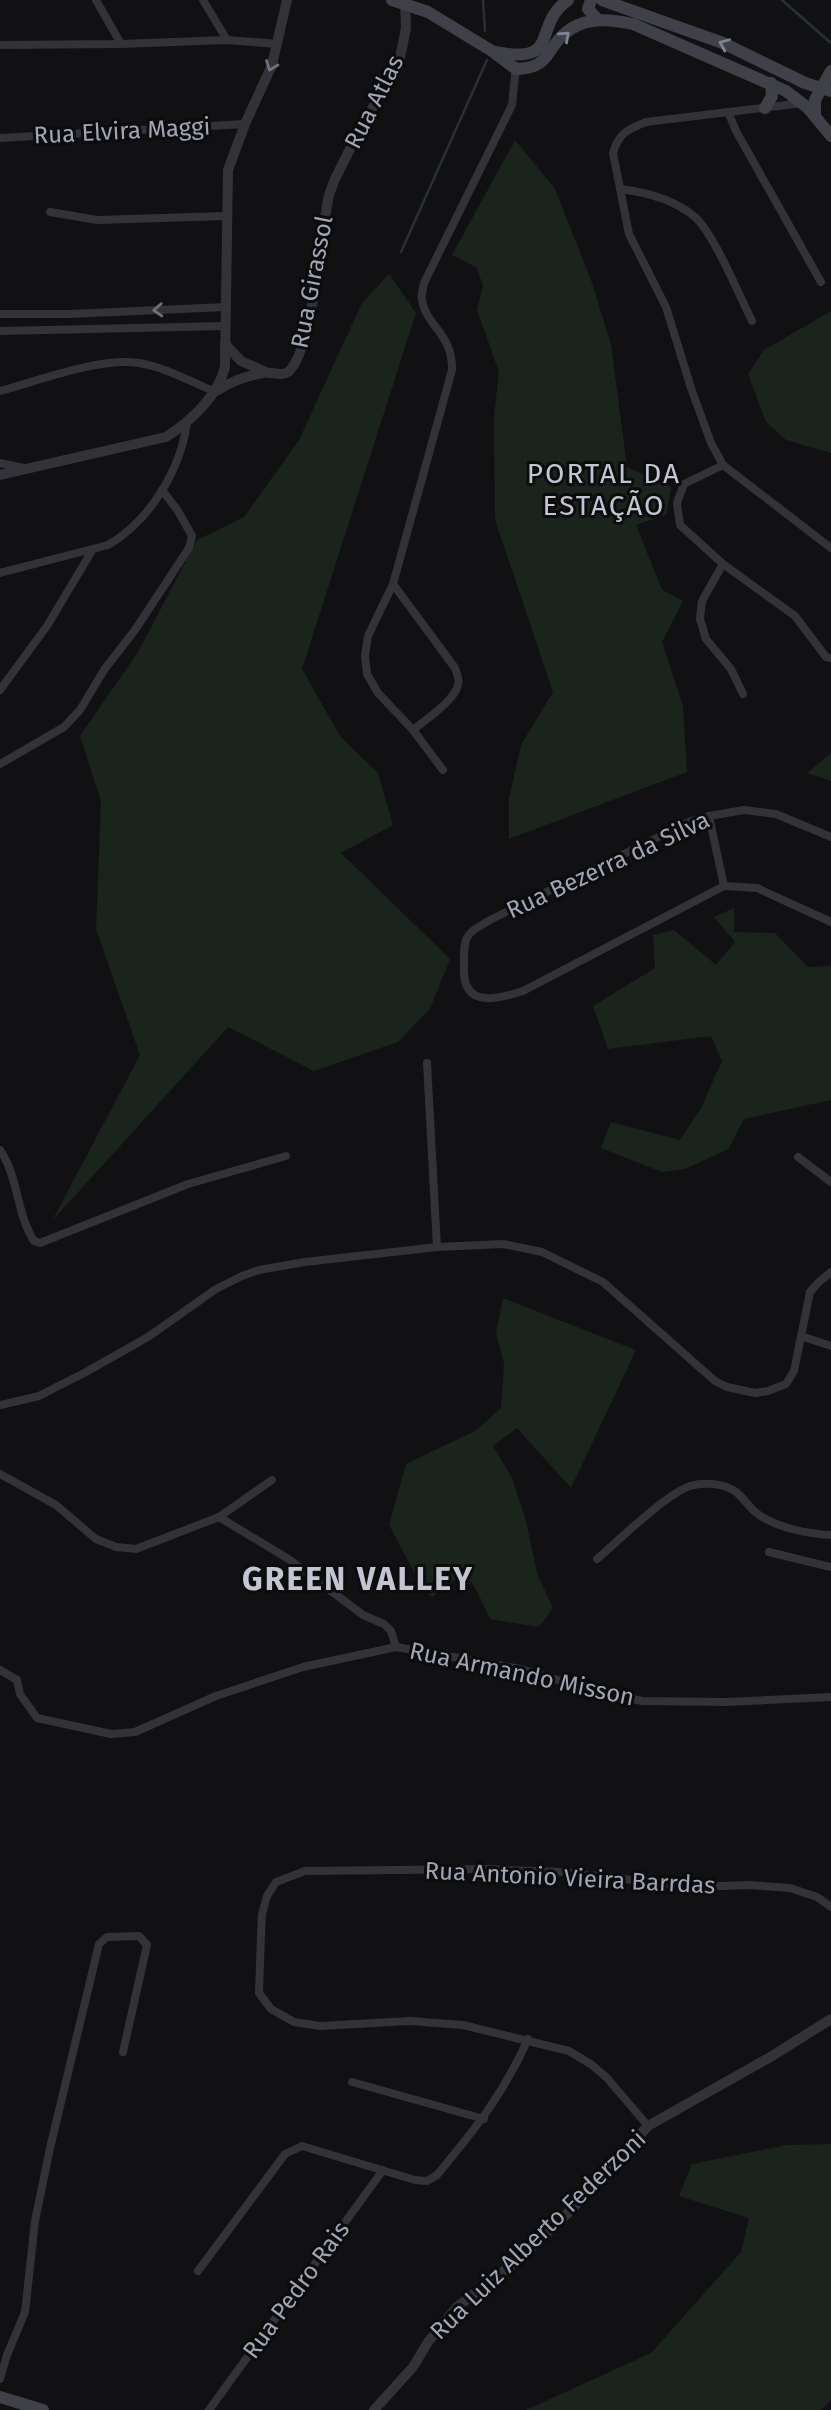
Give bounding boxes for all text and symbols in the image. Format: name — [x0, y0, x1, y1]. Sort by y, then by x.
one-way arrow — [557, 32, 570, 44]
one-way arrow — [718, 39, 730, 53]
street label: Rua Atlas — [339, 51, 409, 153]
one-way arrow — [265, 60, 279, 72]
street label: Rua Elvira Maggi — [33, 112, 211, 150]
street label: Rua Girassol — [285, 213, 339, 351]
one-way arrow — [152, 302, 163, 317]
district label: PORTAL DA ESTAÇÃO — [527, 457, 681, 522]
street label: Rua Bezerra da Silva — [502, 806, 714, 924]
district label: GREEN VALLEY — [242, 1560, 474, 1598]
street label: Rua Armando Misson — [407, 1636, 637, 1712]
street label: Rua Antonio Vieira Barrdas — [424, 1856, 716, 1900]
street label: Rua Luiz Alberto Federzoni — [424, 2125, 652, 2345]
street label: Rua Pedro Rais — [237, 2216, 355, 2364]

